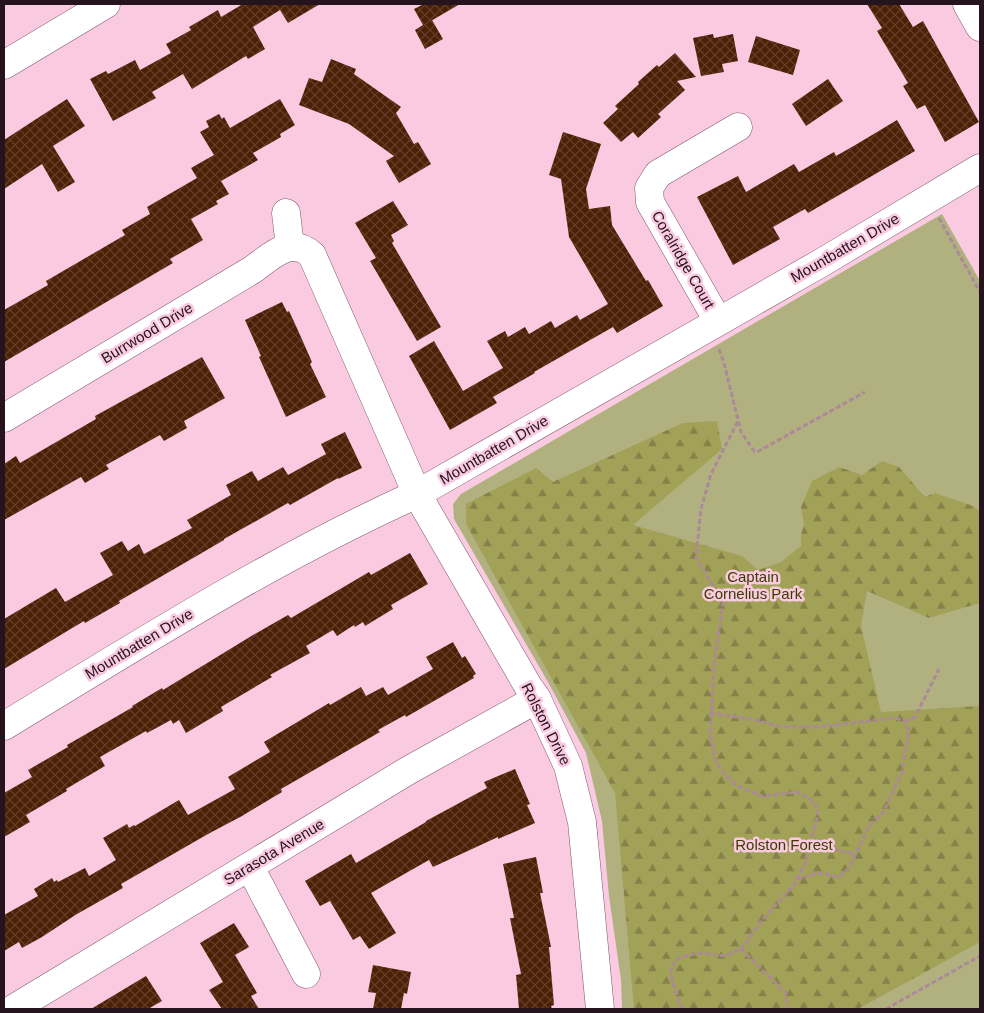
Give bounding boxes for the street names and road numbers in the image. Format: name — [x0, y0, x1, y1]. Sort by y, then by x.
street label: Coralridge Court — [649, 208, 719, 312]
street label: Mountbatten Drive — [787, 210, 902, 286]
street label: Burrwood Drive — [98, 299, 195, 366]
street label: Mountbatten Drive — [436, 412, 551, 488]
street label: Mountbatten Drive — [82, 605, 196, 682]
street label: Rolston Drive — [518, 680, 574, 768]
street label: Sarasota Avenue — [221, 815, 327, 888]

